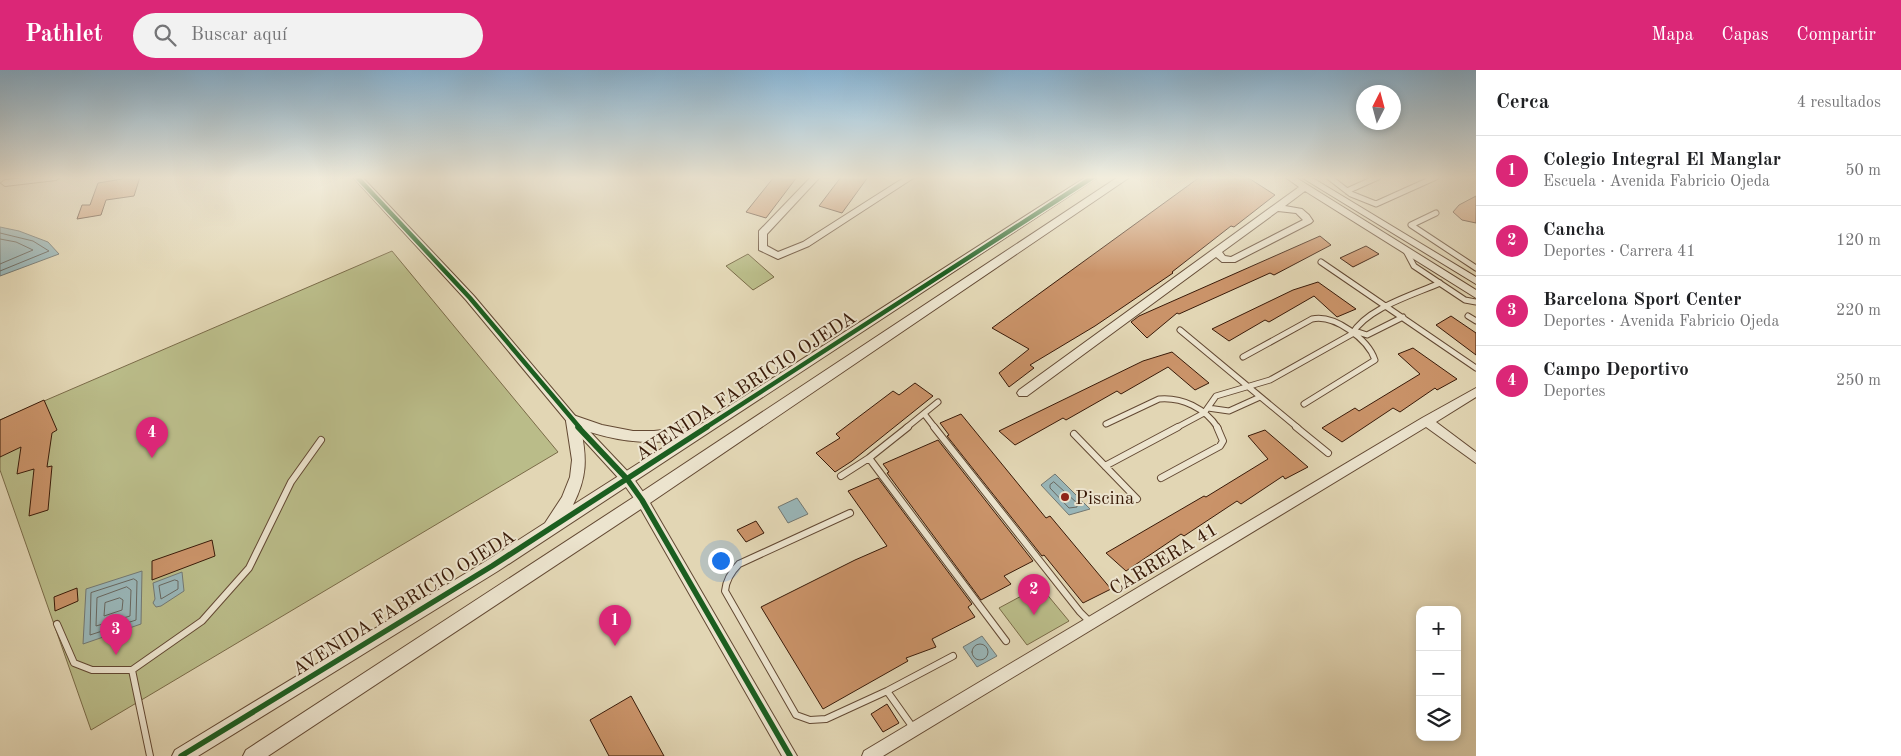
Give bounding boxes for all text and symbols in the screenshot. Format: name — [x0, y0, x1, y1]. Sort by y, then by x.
search box — [133, 13, 483, 58]
icon: search — [151, 21, 179, 49]
text: Pathlet — [25, 23, 103, 47]
text: Buscar aquí — [191, 26, 287, 45]
text: Mapa — [1651, 26, 1694, 44]
text: Capas — [1722, 26, 1769, 44]
text: Compartir — [1797, 26, 1876, 44]
north arrow — [1356, 85, 1401, 130]
text: Cerca — [1496, 92, 1549, 113]
text: 4 resultados — [1797, 95, 1881, 111]
text: Colegio Integral El Manglar — [1543, 151, 1781, 170]
text: 1 — [1507, 163, 1517, 179]
text: 50 m — [1845, 163, 1881, 179]
text: Escuela · Avenida Fabricio Ojeda — [1543, 174, 1770, 190]
text: Cancha — [1543, 221, 1605, 240]
text: 2 — [1507, 233, 1517, 249]
text: 120 m — [1836, 233, 1881, 249]
text: Deportes · Carrera 41 — [1543, 244, 1696, 260]
text: Barcelona Sport Center — [1543, 291, 1742, 310]
text: 3 — [1507, 303, 1517, 319]
text: 220 m — [1836, 303, 1881, 319]
street label: AVENIDA FABRICIO OJEDA — [633, 309, 860, 465]
text: Deportes · Avenida Fabricio Ojeda — [1543, 314, 1779, 330]
text: Campo Deportivo — [1543, 361, 1689, 380]
text: 4 — [1507, 373, 1517, 389]
text: 250 m — [1836, 373, 1881, 389]
text: Deportes — [1543, 384, 1606, 400]
pin: 4 — [136, 417, 168, 458]
place label: Piscina — [1075, 490, 1135, 509]
marker: Piscina — [1059, 491, 1071, 503]
street label: CARRERA 41 — [1107, 521, 1221, 600]
street label: AVENIDA FABRICIO OJEDA — [290, 527, 519, 681]
your location — [708, 548, 734, 574]
pin: 2 — [1018, 574, 1050, 615]
pin: 1 — [599, 605, 631, 646]
map controls — [1416, 606, 1461, 741]
button: + — [1416, 606, 1461, 651]
pin: 3 — [100, 614, 132, 655]
button: − — [1416, 651, 1461, 696]
button: layers — [1416, 696, 1461, 741]

